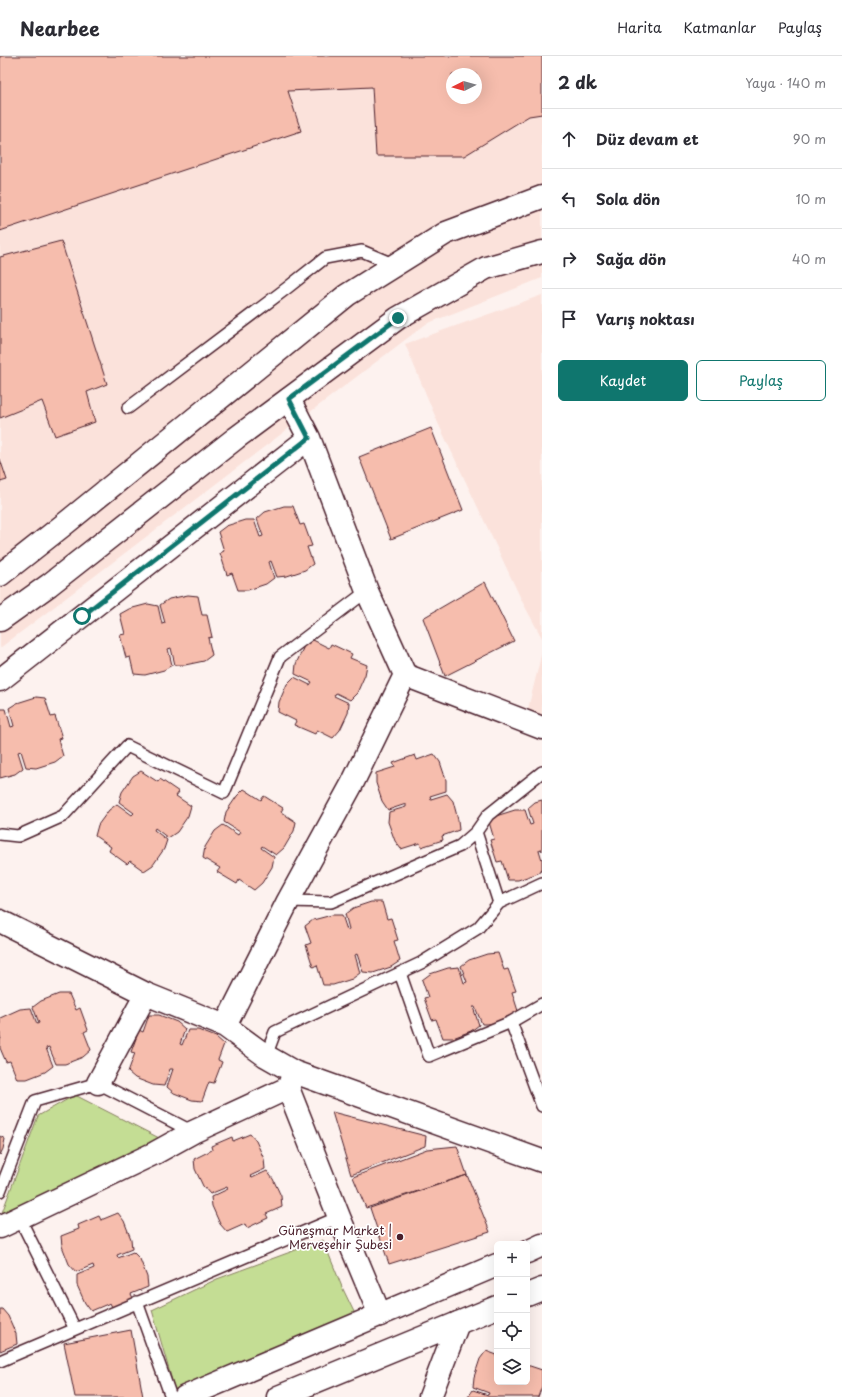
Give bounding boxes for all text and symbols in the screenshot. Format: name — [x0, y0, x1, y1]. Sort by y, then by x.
text: Nearbee — [20, 14, 100, 42]
text: Harita — [617, 17, 662, 38]
text: Katmanlar — [684, 17, 756, 38]
text: Paylaş — [778, 17, 822, 38]
north arrow — [446, 68, 482, 104]
text: 2 dk — [558, 69, 597, 95]
text: Yaya · 140 m — [745, 73, 826, 92]
text: Düz devam et — [596, 127, 699, 150]
icon: ahead — [558, 128, 580, 150]
text: 90 m — [793, 129, 826, 148]
text: Sola dön — [596, 187, 660, 210]
icon: left — [558, 188, 580, 210]
text: 10 m — [796, 189, 826, 208]
text: Sağa dön — [596, 247, 666, 270]
icon: right — [558, 248, 580, 270]
text: 40 m — [792, 249, 826, 268]
text: Varış noktası — [596, 307, 695, 330]
icon: arrive — [558, 308, 580, 330]
route end — [389, 309, 407, 327]
button: Kaydet — [558, 360, 688, 401]
button: Paylaş — [696, 360, 826, 401]
route start — [73, 607, 91, 625]
place label: Güneşmar Market | Merveşehir Şubesi — [278, 1221, 392, 1253]
marker: Güneşmar Market | Merveşehir Şubesi — [395, 1232, 405, 1242]
map controls — [494, 1241, 530, 1385]
button: + — [494, 1241, 530, 1277]
button: − — [494, 1277, 530, 1313]
button: locate — [494, 1313, 530, 1349]
button: layers — [494, 1349, 530, 1385]

